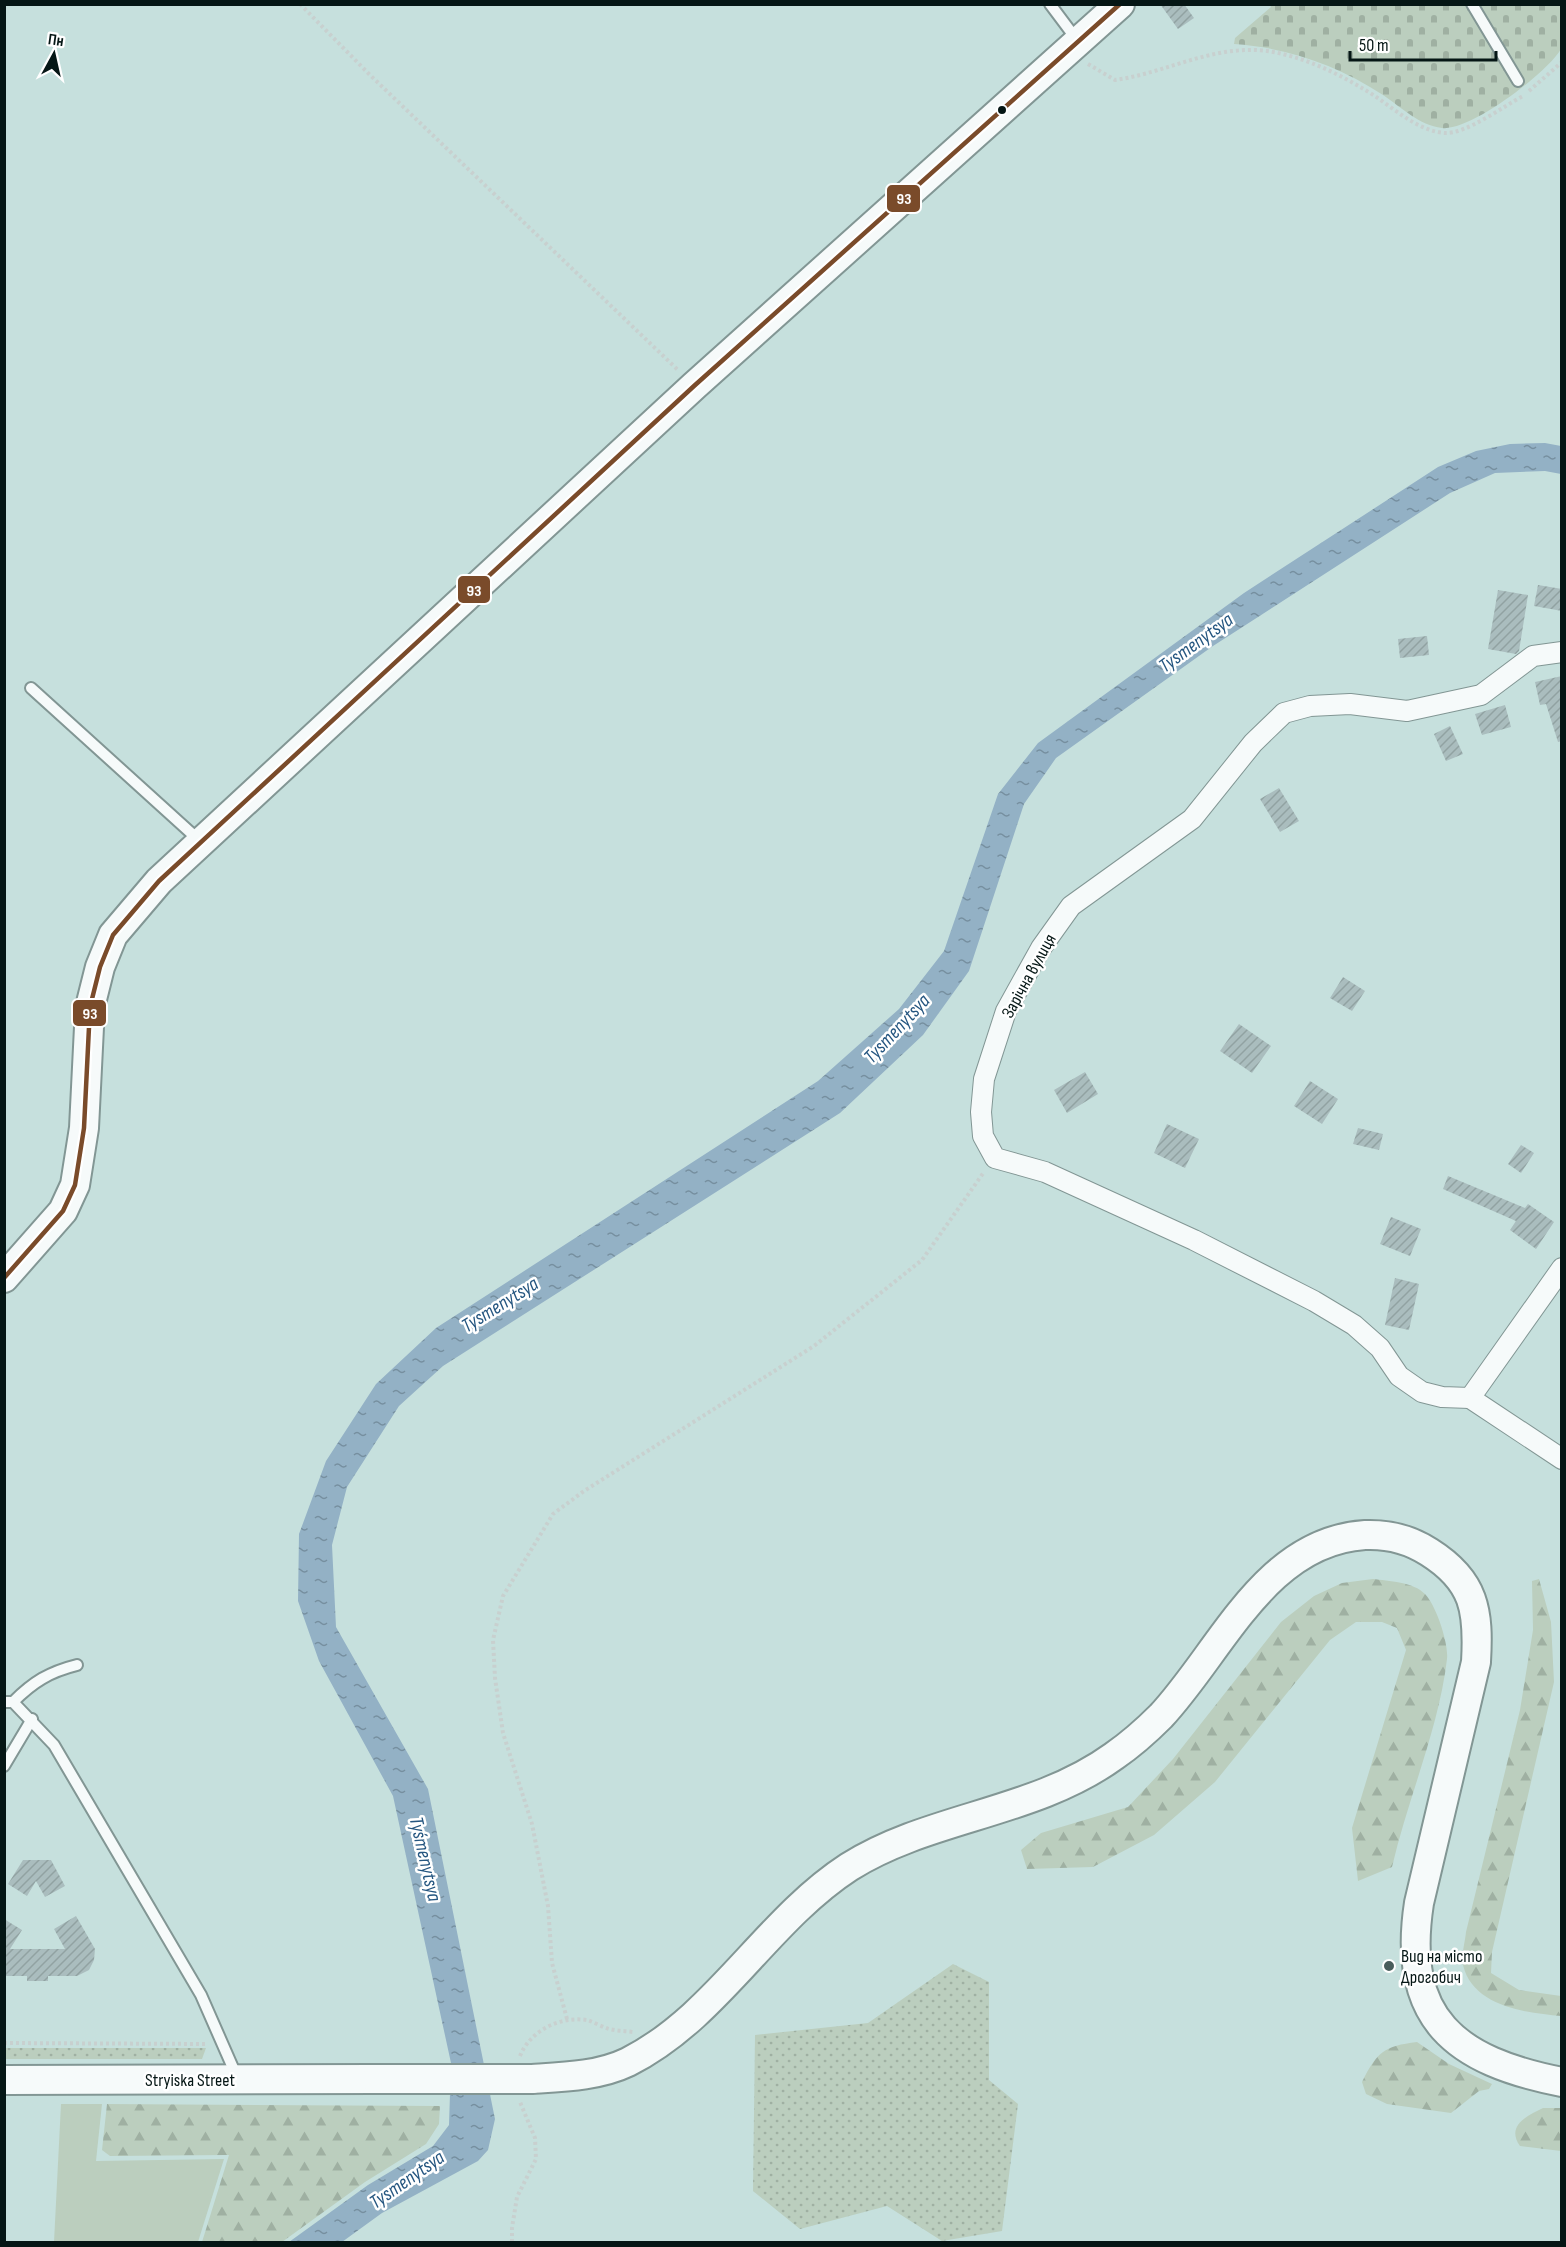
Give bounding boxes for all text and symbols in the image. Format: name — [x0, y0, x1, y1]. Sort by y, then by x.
north arrow — [24, 24, 84, 84]
scale bar — [1350, 24, 1496, 62]
text: Пн — [47, 30, 65, 51]
text: 50 m — [1359, 35, 1389, 56]
unlabelled marker — [996, 104, 1008, 116]
line badge: 93 — [886, 184, 921, 213]
text: 93 — [897, 190, 911, 209]
line badge: 93 — [457, 575, 491, 604]
text: 93 — [467, 582, 481, 601]
water label: Tysmenytsya — [1154, 608, 1238, 678]
street label: Зарічна вулиця — [997, 930, 1061, 1022]
water label: Tysmenytsya — [859, 989, 935, 1069]
line badge: 93 — [72, 999, 107, 1027]
text: 93 — [83, 1005, 97, 1024]
water label: Tysmenytsya — [457, 1272, 543, 1338]
water label: Tyśmenytsya — [404, 1814, 446, 1904]
place label: Вид на місто Дрогобич — [1401, 1946, 1482, 1988]
marker: Вид на місто Дрогобич — [1382, 1959, 1396, 1973]
street label: Stryiska Street — [145, 2070, 235, 2091]
water label: Tysmenytsya — [365, 2145, 449, 2215]

